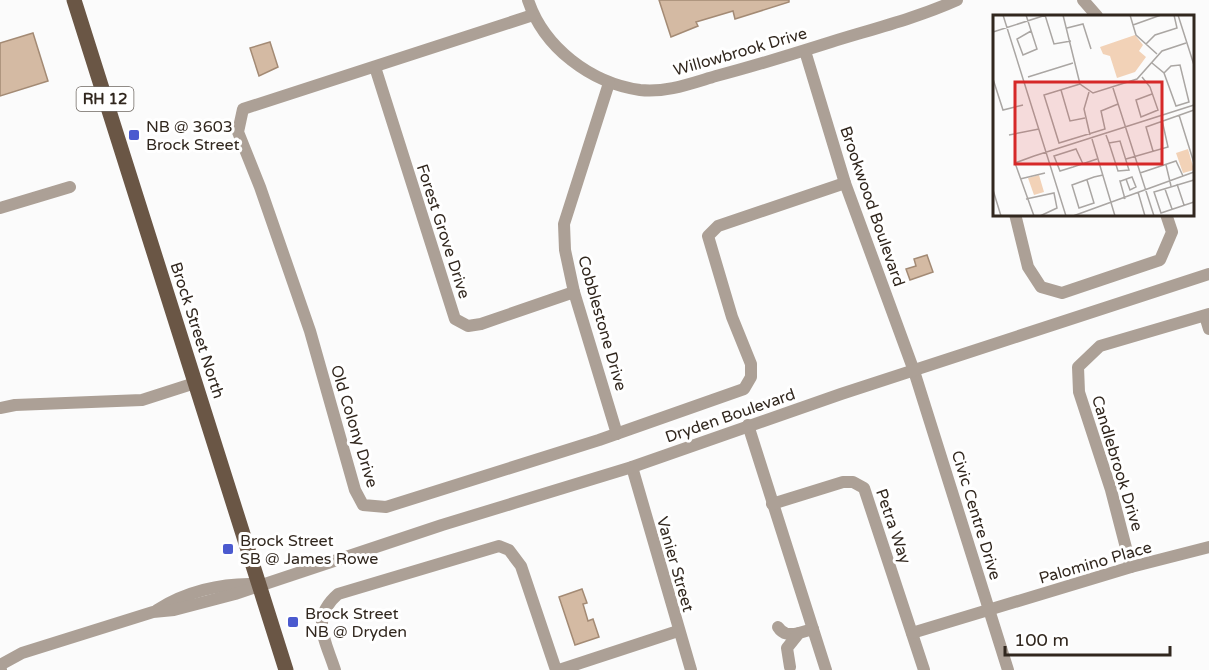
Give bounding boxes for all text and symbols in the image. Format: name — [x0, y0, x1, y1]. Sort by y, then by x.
inset map — [993, 15, 1194, 216]
street label: Willowbrook Drive — [671, 23, 809, 81]
road number: RH 12 — [76, 87, 134, 111]
place label: NB @ 3603 Brock Street — [146, 117, 240, 155]
street label: Brookwood Boulevard — [835, 124, 909, 289]
marker: NB @ 3603 Brock Street — [127, 128, 141, 142]
street label: Forest Grove Drive — [412, 162, 474, 301]
street label: Cobblestone Drive — [573, 253, 631, 393]
street label: Brock Street North — [166, 260, 229, 401]
street label: Old Colony Drive — [326, 363, 382, 490]
street label: Dryden Boulevard — [663, 384, 798, 448]
street label: Candlebrook Drive — [1087, 393, 1147, 534]
street label: Civic Centre Drive — [947, 448, 1005, 582]
street label: Petra Way — [871, 486, 915, 567]
street label: Vanier Street — [652, 514, 698, 614]
place label: Brock Street SB @ James Rowe — [240, 531, 378, 569]
street label: Palomino Place — [1037, 537, 1154, 589]
marker: Brock Street SB @ James Rowe — [221, 542, 235, 556]
place label: Brock Street NB @ Dryden — [305, 604, 407, 642]
marker: Brock Street NB @ Dryden — [286, 615, 300, 629]
scale bar — [1005, 619, 1170, 657]
text: 100 m — [1014, 629, 1069, 651]

